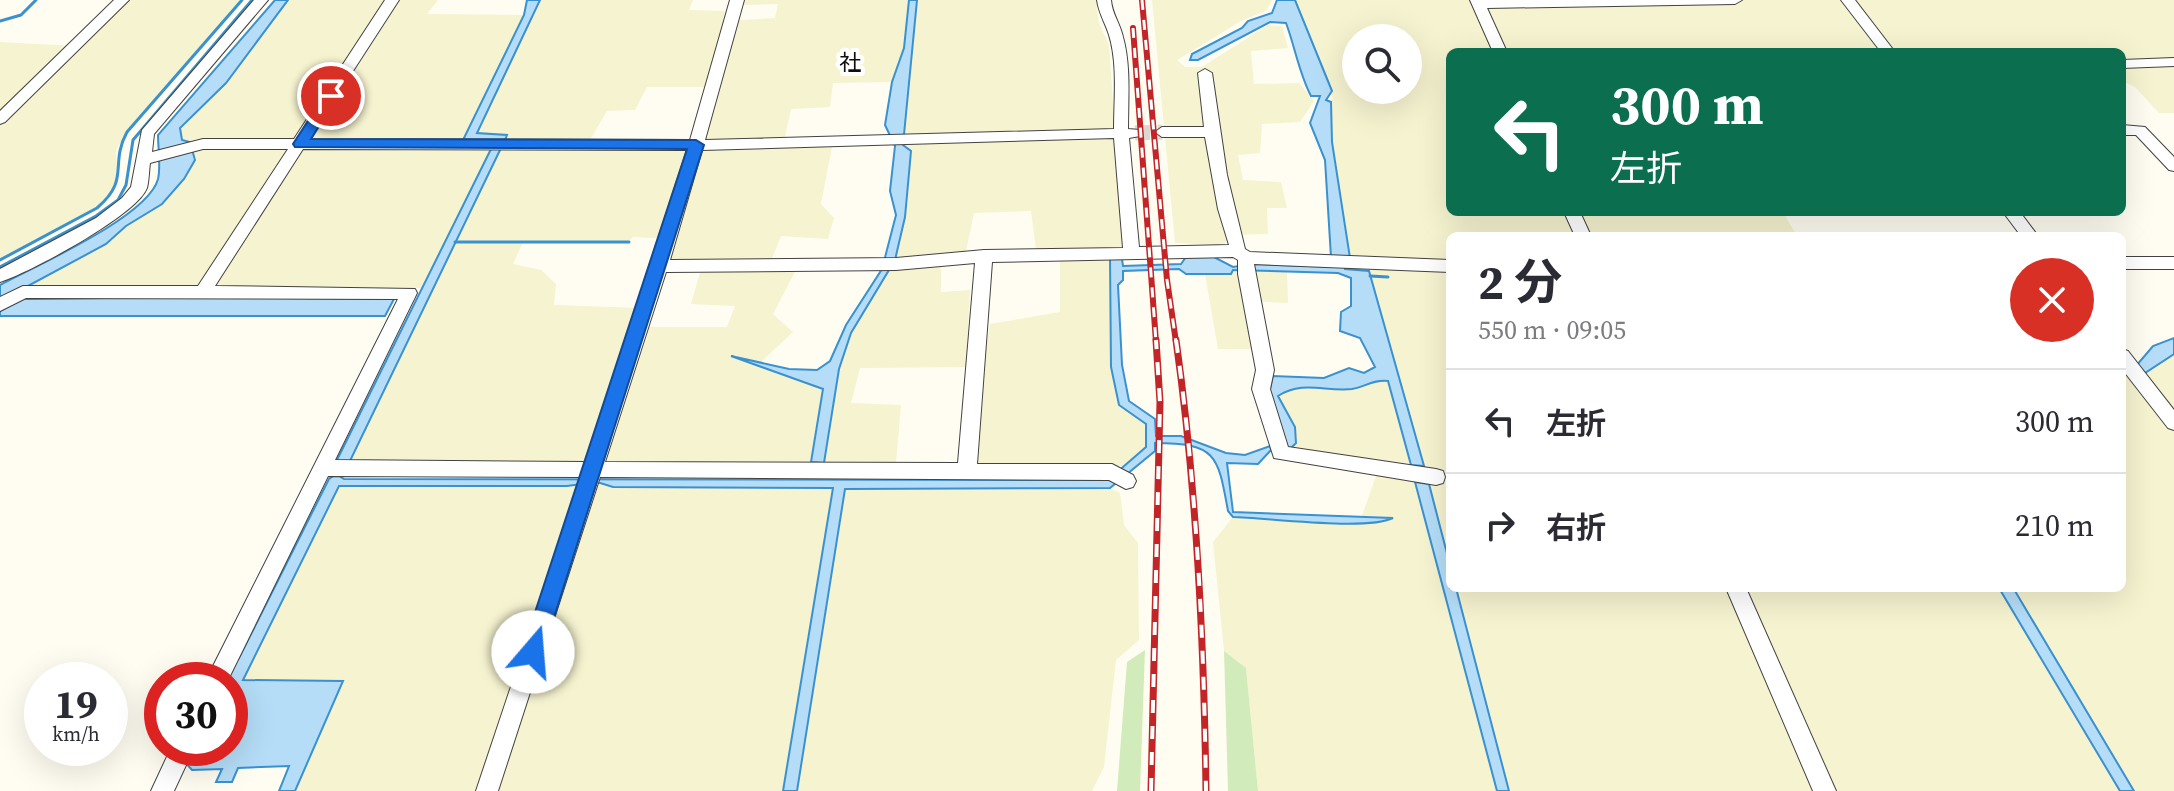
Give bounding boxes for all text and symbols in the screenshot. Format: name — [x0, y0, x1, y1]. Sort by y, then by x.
map controls — [1342, 24, 1422, 104]
button: search — [1342, 24, 1422, 104]
district label: 社 — [839, 47, 861, 77]
pin — [297, 62, 365, 130]
text: 300 m — [1610, 66, 1764, 143]
icon: arrive — [309, 74, 353, 118]
icon: left — [1478, 80, 1582, 184]
text: 左折 — [1610, 144, 1682, 193]
text: 2 分 — [1478, 249, 1562, 315]
button: close — [2010, 258, 2094, 342]
text: 550 m · 09:05 — [1478, 312, 1626, 348]
icon: left — [1478, 399, 1522, 443]
text: 300 m — [2015, 401, 2094, 442]
text: 左折 — [1546, 403, 1606, 444]
icon: right — [1478, 503, 1522, 547]
text: 210 m — [2015, 505, 2094, 546]
text: 右折 — [1546, 507, 1606, 548]
position arrow — [491, 610, 575, 694]
speed limit sign: 30 — [144, 662, 248, 766]
text: 19 — [54, 677, 98, 731]
text: km/h — [52, 720, 100, 748]

